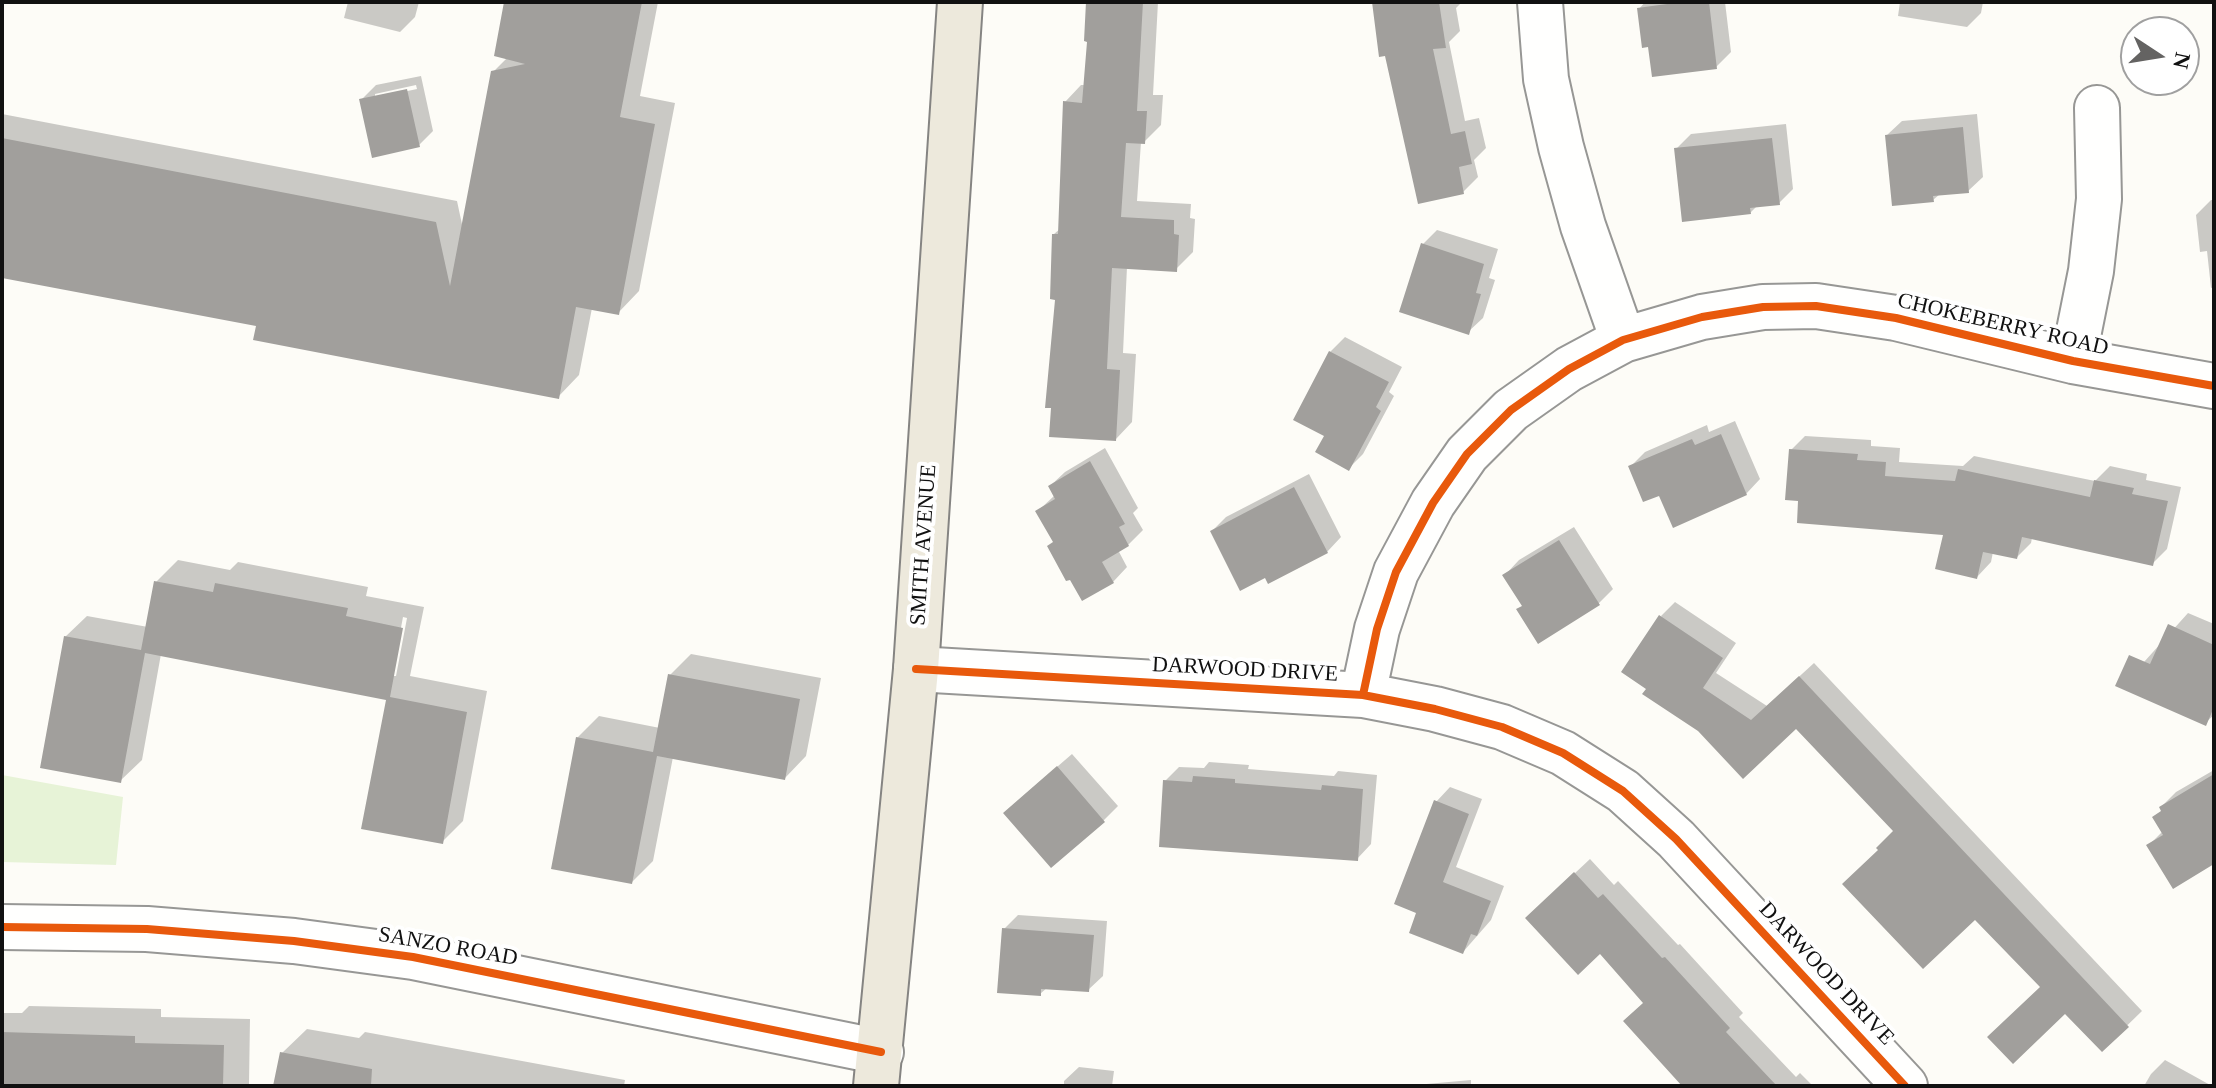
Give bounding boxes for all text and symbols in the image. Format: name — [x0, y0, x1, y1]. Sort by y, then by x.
north arrow — [2120, 16, 2200, 96]
text: N — [2168, 50, 2196, 71]
street label: CHOKEBERRY ROAD — [1895, 288, 2111, 362]
street label: SMITH AVENUE — [905, 464, 943, 626]
street label: DARWOOD DRIVE — [1151, 652, 1339, 688]
street label: DARWOOD DRIVE — [1753, 897, 1899, 1051]
street label: SANZO ROAD — [376, 922, 520, 972]

